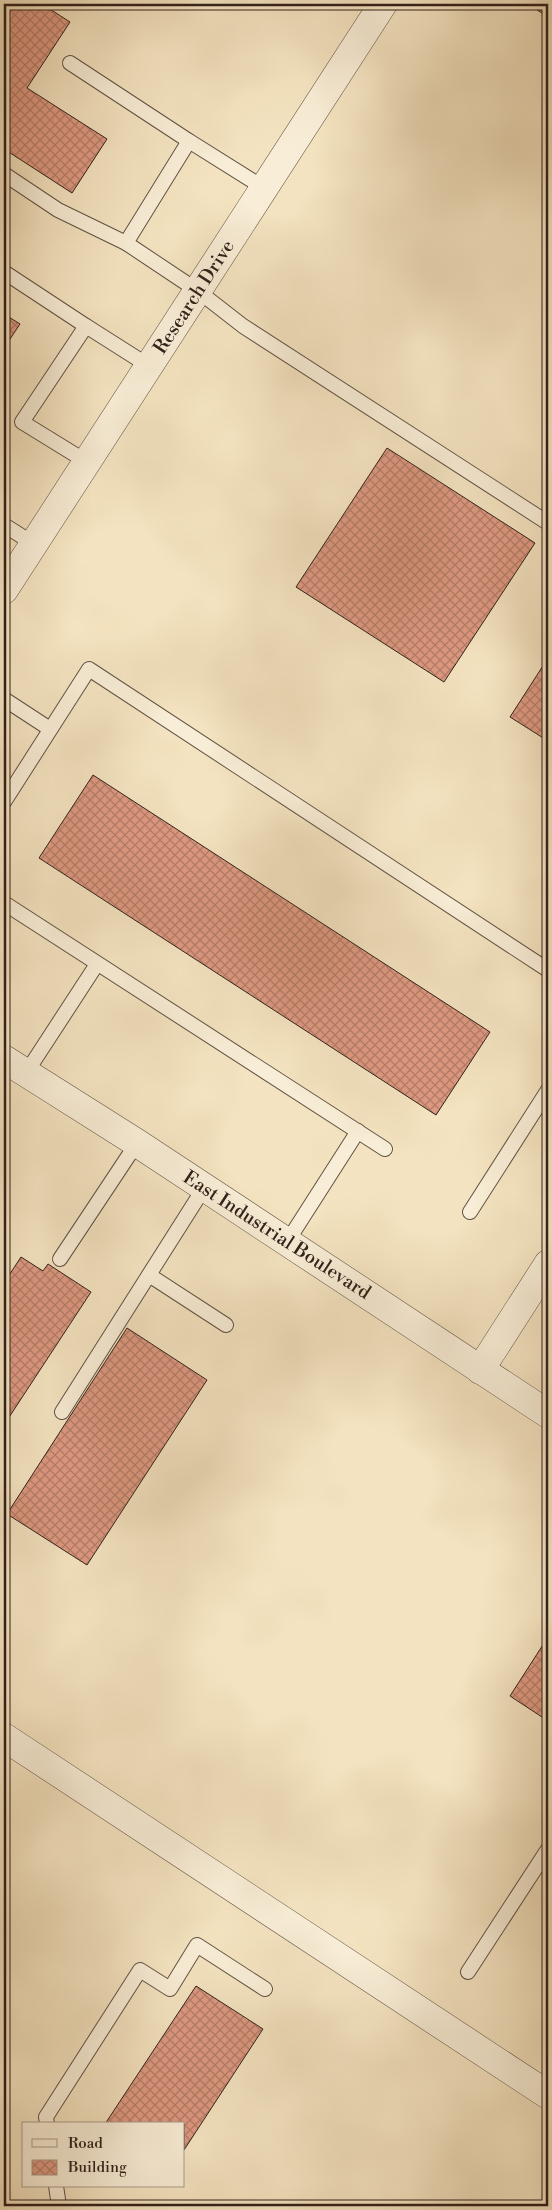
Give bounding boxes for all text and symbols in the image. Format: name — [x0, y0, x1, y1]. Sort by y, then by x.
street label: Research Drive — [148, 235, 240, 359]
street label: East Industrial Boulevard — [179, 1165, 376, 1305]
legend — [22, 2122, 185, 2188]
text: Road — [68, 2134, 103, 2153]
text: Building — [67, 2158, 127, 2177]

